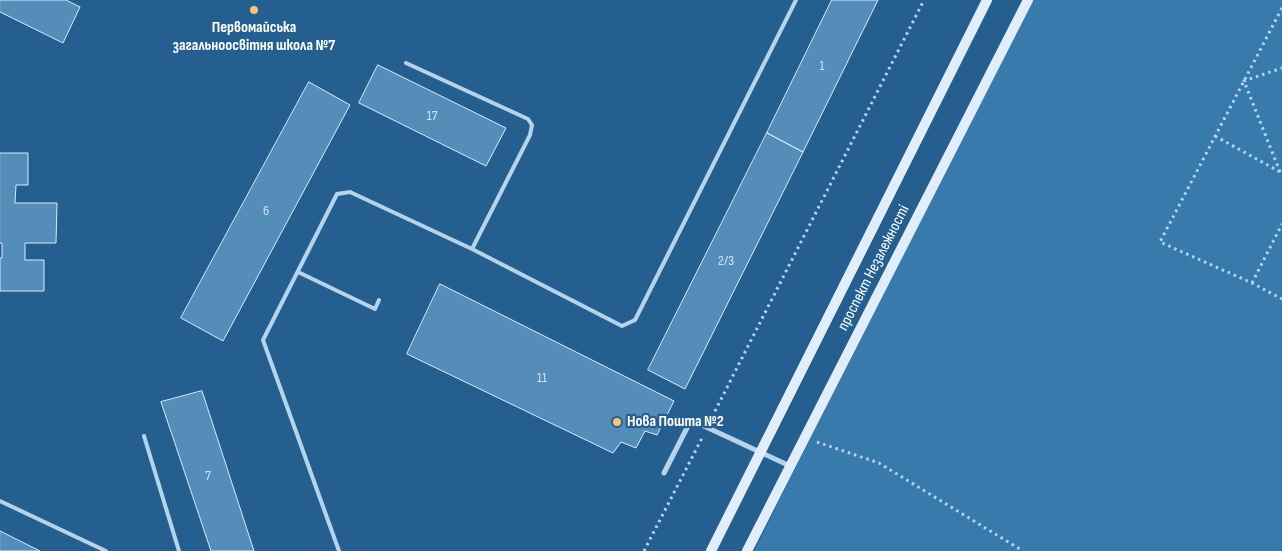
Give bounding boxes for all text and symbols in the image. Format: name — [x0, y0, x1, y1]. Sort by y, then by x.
marker: Первомайська загальноосвітня школа №7 — [248, 4, 260, 16]
place label: Первомайська загальноосвітня школа №7 — [173, 18, 335, 56]
house number: 1 — [820, 58, 824, 74]
house number: 17 — [427, 108, 437, 124]
street label: проспект Незалежності — [834, 202, 914, 334]
house number: 6 — [263, 203, 269, 219]
house number: 2/3 — [718, 253, 734, 269]
house number: 11 — [537, 370, 547, 386]
place label: Нова Пошта №2 — [627, 412, 724, 432]
marker: Нова Пошта №2 — [611, 416, 623, 428]
house number: 7 — [205, 468, 211, 484]

